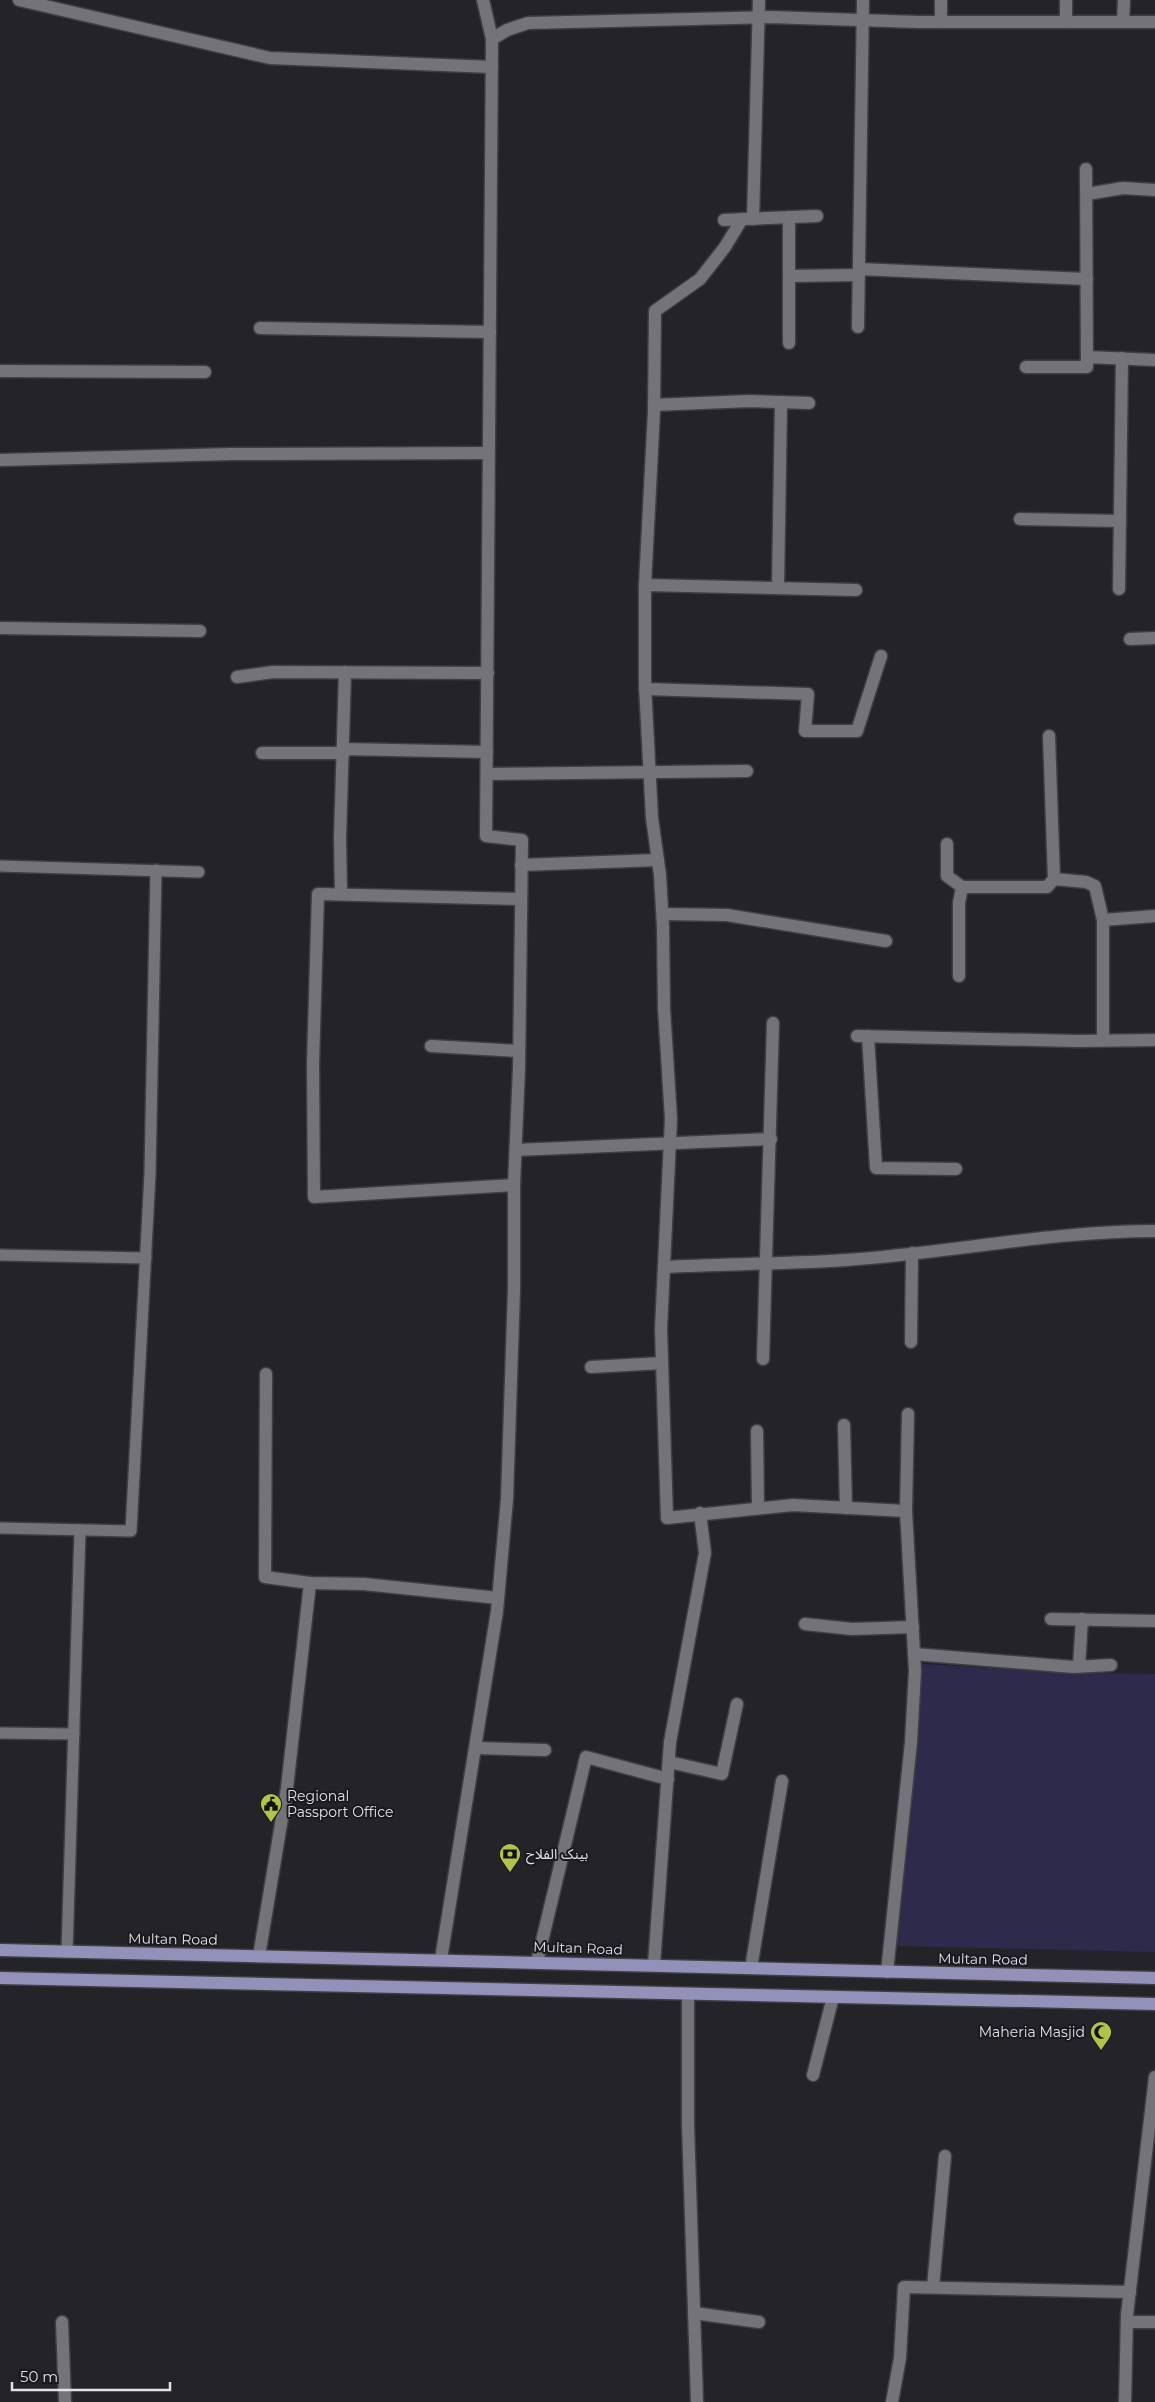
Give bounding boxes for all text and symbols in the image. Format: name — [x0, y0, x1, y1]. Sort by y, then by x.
place label: Regional Passport Office — [287, 1787, 393, 1821]
public building icon: Regional Passport Office — [259, 1792, 283, 1823]
bank icon: بینک الفلاح — [498, 1842, 522, 1873]
place label: بینک الفلاح — [526, 1845, 589, 1865]
street label: Multan Road — [128, 1929, 218, 1949]
street label: Multan Road — [533, 1937, 623, 1959]
street label: Multan Road — [938, 1949, 1028, 1969]
mosque icon: Maheria Masjid — [1089, 2020, 1113, 2051]
place label: Maheria Masjid — [979, 2023, 1085, 2041]
scale bar — [12, 2360, 170, 2392]
text: 50 m — [20, 2367, 58, 2386]

